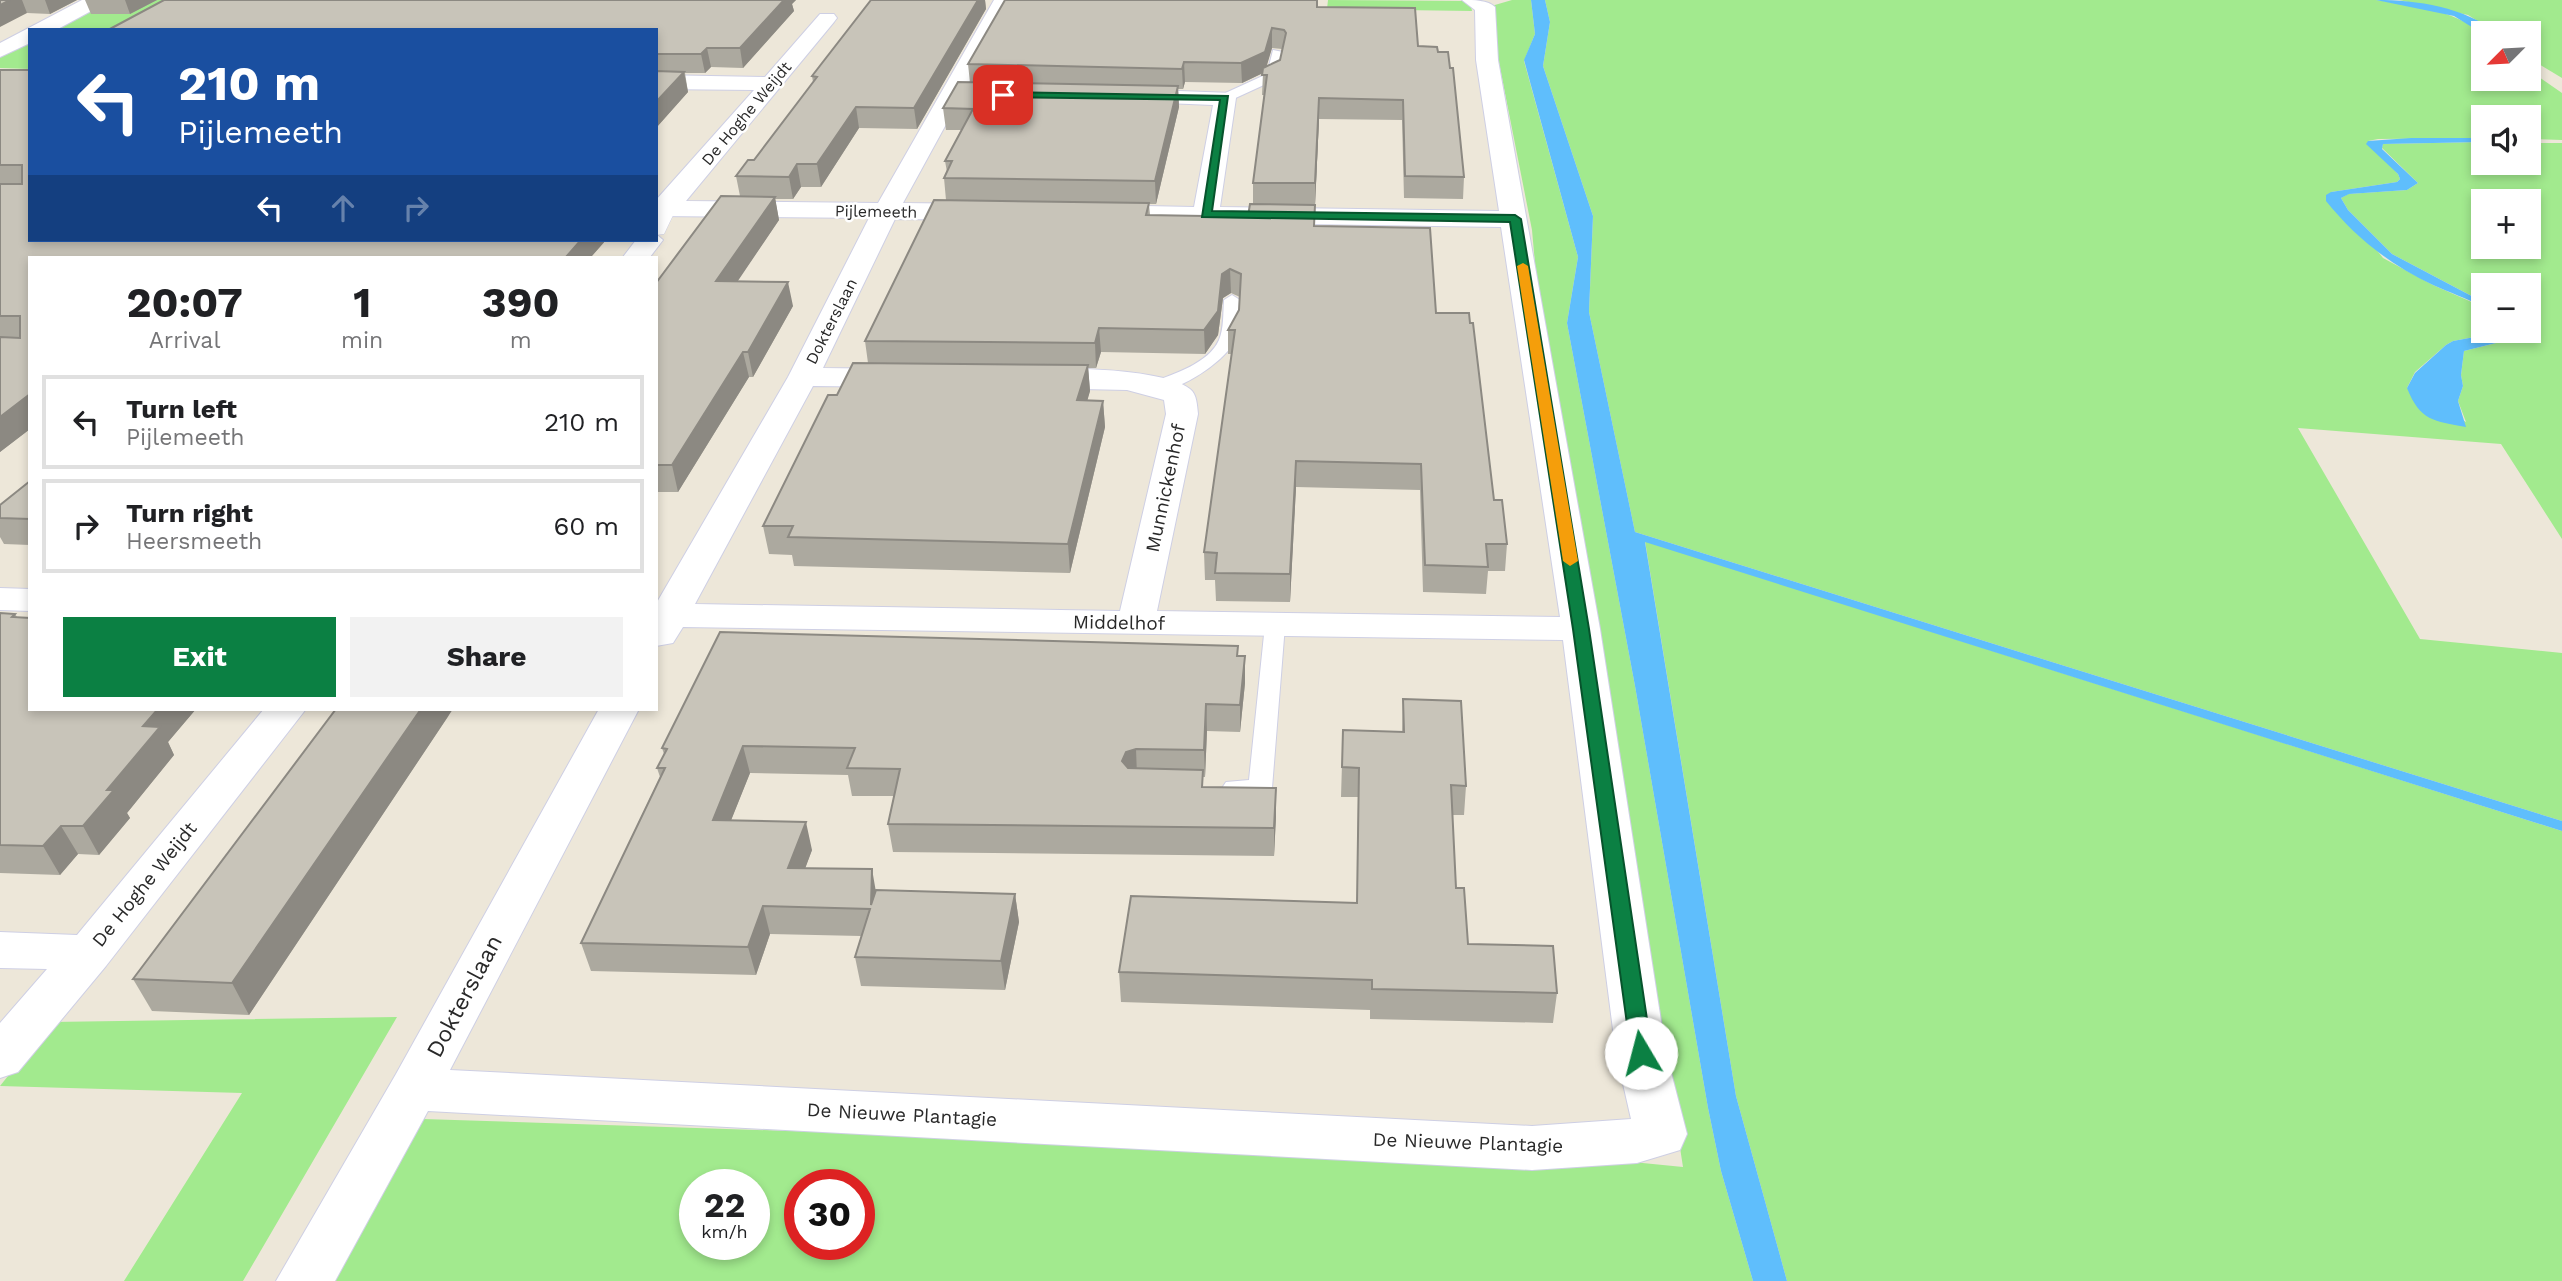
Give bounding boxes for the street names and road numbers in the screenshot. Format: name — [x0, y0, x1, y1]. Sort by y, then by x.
street label: De Hoghe Weijdt — [697, 57, 795, 169]
street label: Pijlemeeth — [835, 201, 917, 222]
street label: Dokterslaan — [802, 275, 861, 367]
street label: Munnickenhof — [1141, 421, 1190, 554]
street label: Middelhof — [1073, 610, 1166, 635]
street label: De Hoghe Weijdt — [87, 817, 202, 951]
street label: Dokterslaan — [421, 930, 508, 1062]
street label: De Nieuwe Plantagie — [806, 1098, 998, 1131]
street label: De Nieuwe Plantagie — [1372, 1128, 1564, 1157]

